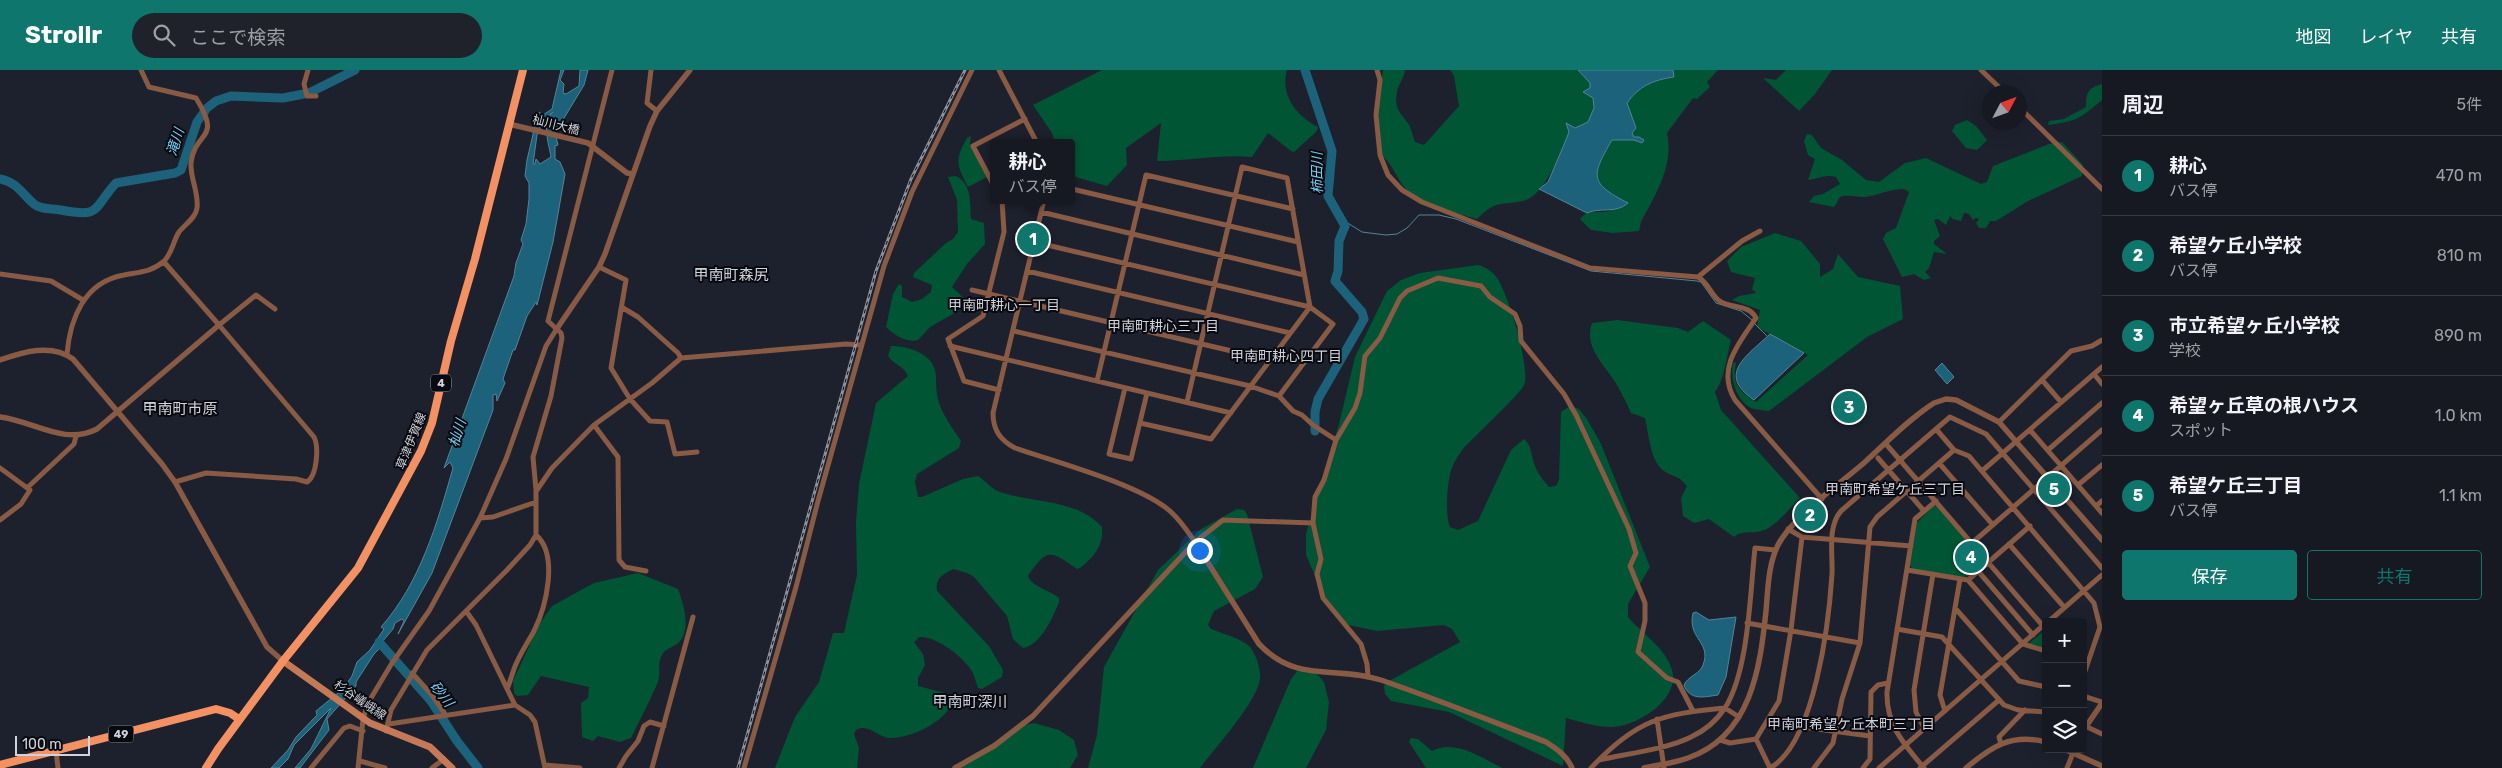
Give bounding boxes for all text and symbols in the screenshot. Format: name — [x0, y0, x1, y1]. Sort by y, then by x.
search box — [132, 13, 482, 58]
text: Strollr — [25, 21, 102, 49]
icon: search — [150, 21, 178, 49]
text: ここで検索 — [190, 26, 285, 49]
text: 地図 — [2296, 26, 2332, 48]
text: レイヤ — [2360, 26, 2413, 48]
text: 共有 — [2441, 26, 2477, 48]
north arrow — [1982, 85, 2027, 130]
text: 周辺 — [2122, 92, 2164, 117]
text: 5件 — [2456, 95, 2482, 114]
street label: 杣川大橋 — [531, 112, 581, 138]
water label: 滝川 — [163, 124, 189, 158]
popup — [990, 139, 1075, 204]
text: 耕心 — [1008, 150, 1047, 173]
water label: 柿田川 — [1309, 150, 1326, 194]
text: 耕心 — [2169, 154, 2207, 177]
text: 1 — [2134, 166, 2142, 185]
text: 470 m — [2436, 166, 2482, 185]
text: バス停 — [1008, 177, 1057, 196]
text: バス停 — [2169, 181, 2217, 200]
pin: 1 — [1017, 220, 1049, 258]
text: 希望ケ丘小学校 — [2169, 234, 2302, 257]
text: 2 — [2133, 246, 2143, 265]
text: 810 m — [2437, 246, 2482, 265]
text: バス停 — [2169, 261, 2217, 280]
district label: 甲南町森尻 — [693, 266, 769, 284]
district label: 甲南町耕心一丁目 — [948, 297, 1060, 314]
text: 市立希望ヶ丘小学校 — [2169, 314, 2340, 337]
district label: 甲南町耕心三丁目 — [1107, 318, 1219, 335]
text: 3 — [2133, 326, 2143, 345]
text: 890 m — [2434, 326, 2482, 345]
text: 学校 — [2169, 341, 2201, 360]
district label: 甲南町耕心四丁目 — [1230, 348, 1342, 365]
road number: 4 — [431, 374, 451, 392]
pin: 3 — [1833, 388, 1865, 426]
text: 希望ヶ丘草の根ハウス — [2169, 394, 2359, 417]
district label: 甲南町市原 — [142, 400, 218, 418]
text: 4 — [2133, 406, 2143, 425]
text: 1.0 km — [2435, 406, 2482, 425]
street label: 草津伊賀線 — [393, 411, 429, 471]
water label: 杣川 — [445, 415, 470, 449]
text: スポット — [2169, 421, 2233, 440]
pin: 5 — [2038, 470, 2070, 508]
text: 希望ケ丘三丁目 — [2169, 474, 2302, 497]
district label: 甲南町希望ケ丘三丁目 — [1825, 481, 1965, 498]
text: 5 — [2133, 486, 2143, 505]
text: 1.1 km — [2439, 486, 2482, 505]
pin: 2 — [1794, 496, 1826, 534]
text: バス停 — [2169, 501, 2217, 520]
your location — [1187, 538, 1213, 564]
pin: 4 — [1955, 538, 1987, 576]
button: 保存 — [2122, 550, 2297, 600]
button: 共有 — [2307, 550, 2482, 600]
map controls — [2042, 618, 2087, 753]
button: + — [2042, 618, 2087, 663]
button: − — [2042, 663, 2087, 708]
street label: 杉谷嶬峨線 — [331, 677, 389, 723]
water label: 砂川 — [426, 678, 458, 712]
district label: 甲南町深川 — [932, 693, 1008, 711]
button: layers — [2042, 708, 2087, 753]
district label: 甲南町希望ケ丘本町三丁目 — [1767, 716, 1935, 733]
road number: 49 — [108, 726, 134, 742]
scale bar — [15, 733, 90, 756]
text: 100 m — [22, 736, 62, 753]

